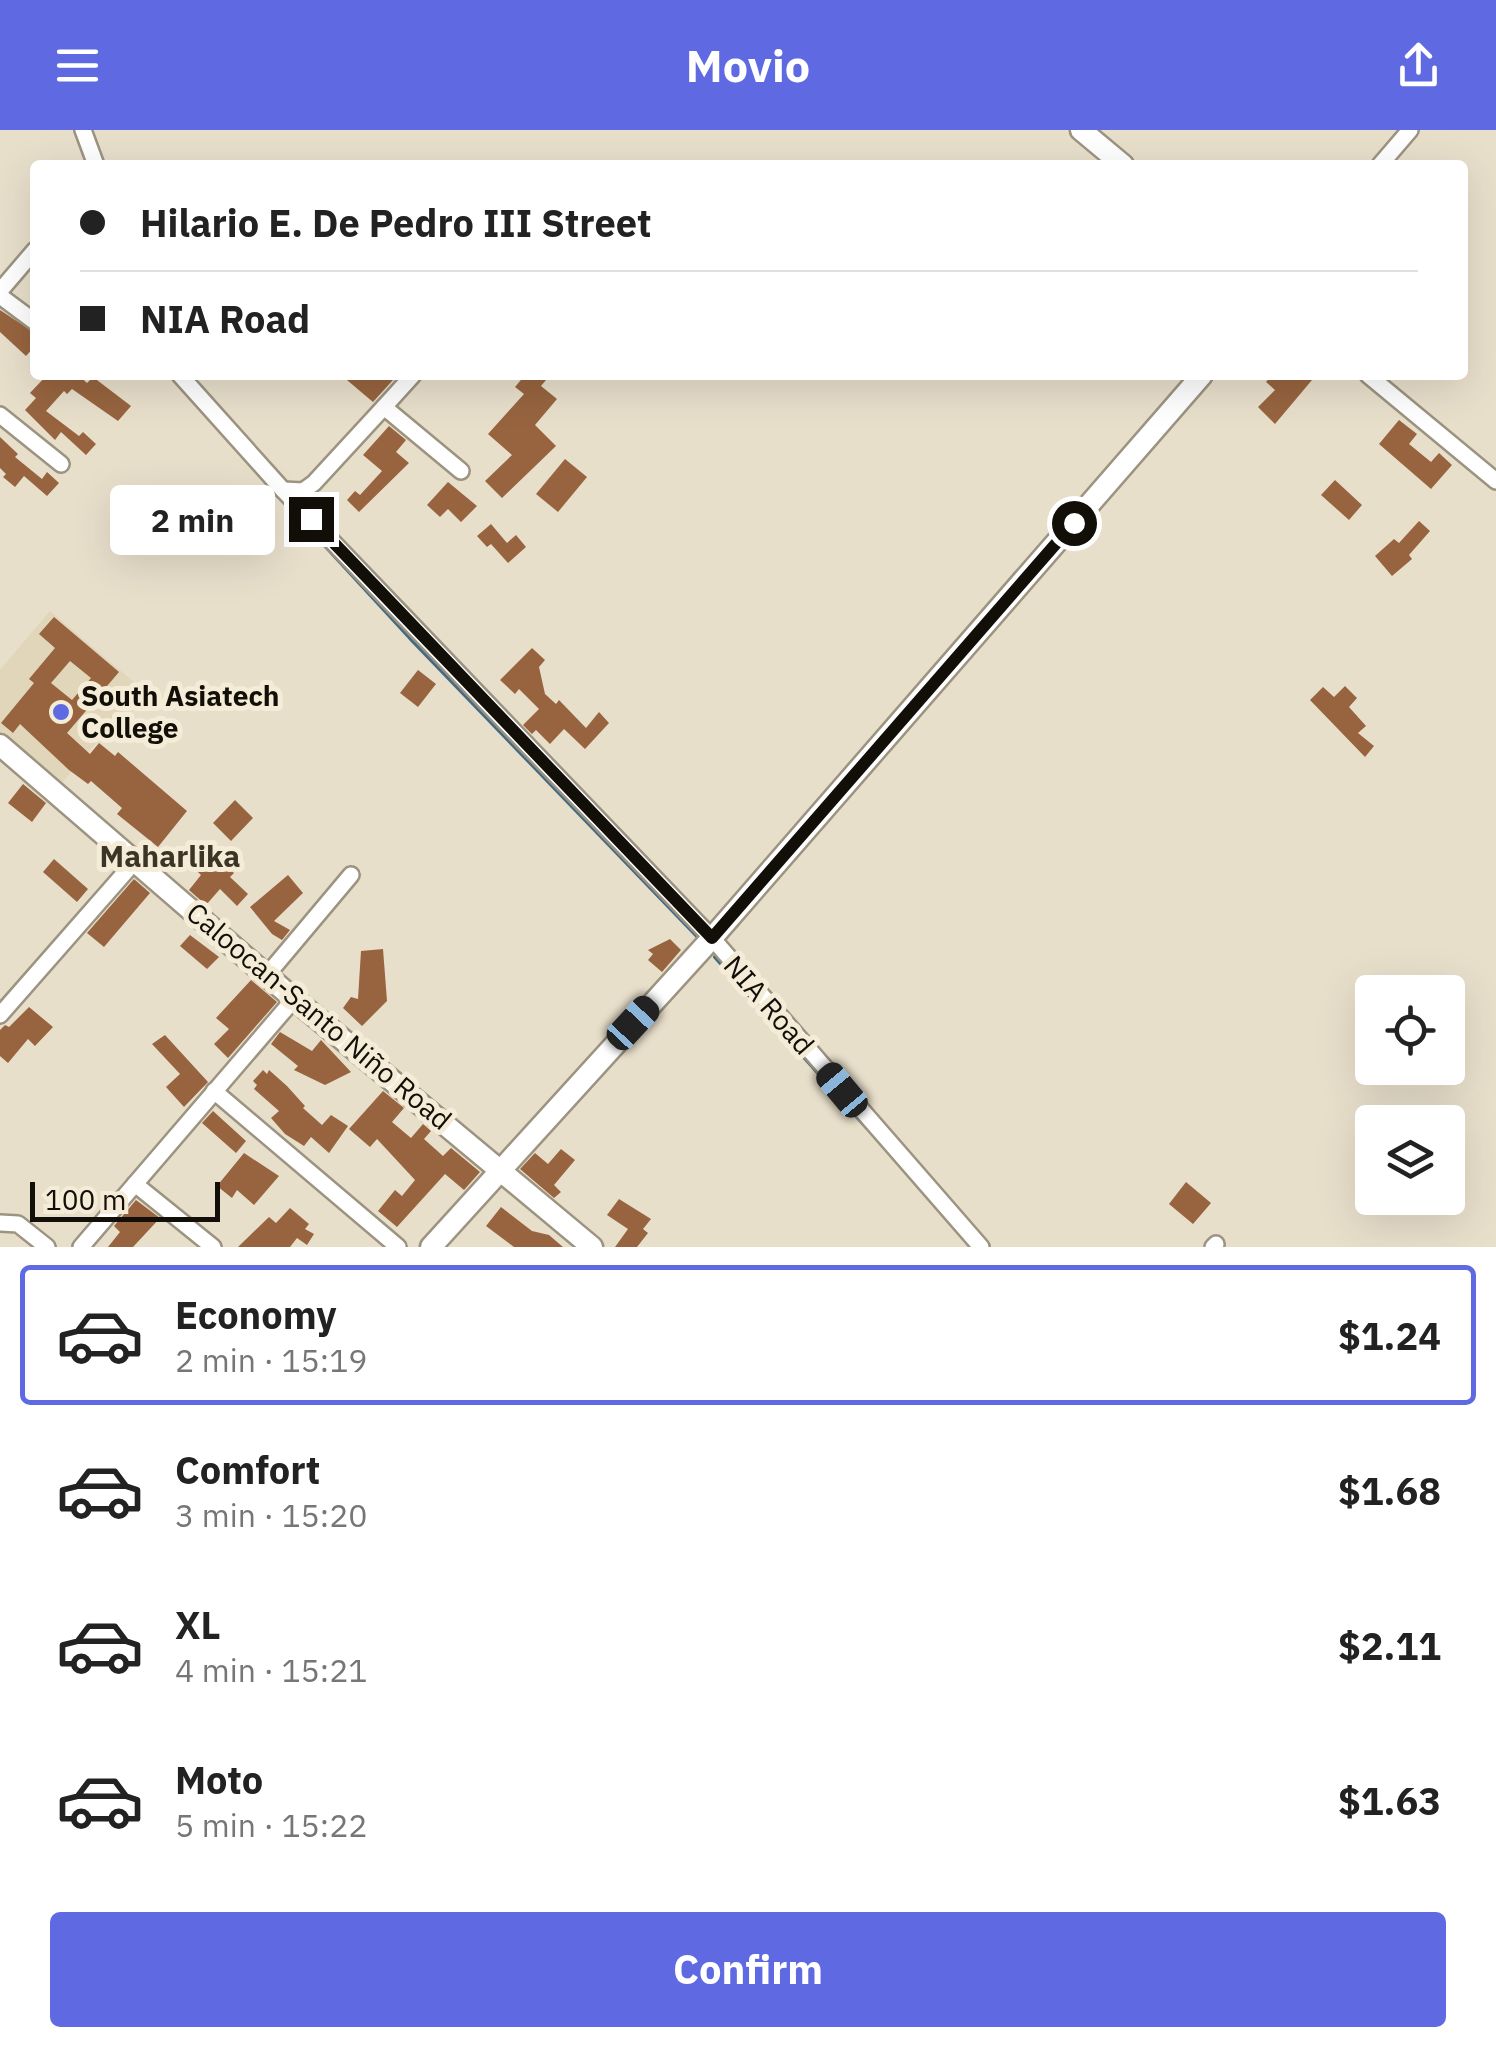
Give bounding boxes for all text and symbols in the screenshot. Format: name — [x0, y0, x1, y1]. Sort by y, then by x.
text: Movio — [686, 36, 810, 94]
icon: menu — [50, 38, 105, 93]
icon: share — [1391, 38, 1446, 93]
text: Hilario E. De Pedro III Street — [140, 198, 652, 247]
text: NIA Road — [140, 294, 310, 343]
callout: 2 min — [111, 484, 276, 554]
route end — [289, 497, 334, 542]
text: 2 min — [151, 499, 234, 541]
route start — [1052, 501, 1097, 546]
place label: South Asiatech College — [81, 677, 280, 746]
marker: South Asiatech College — [50, 701, 72, 723]
district label: Maharlika — [100, 836, 240, 875]
street label: Caloocan-Santo Niño Road — [179, 894, 460, 1138]
street label: NIA Road — [716, 947, 823, 1062]
map controls — [1355, 975, 1465, 1215]
button: locate — [1355, 975, 1465, 1085]
car — [602, 991, 664, 1055]
car — [811, 1057, 873, 1123]
button: layers — [1355, 1105, 1465, 1215]
scale bar — [30, 1177, 220, 1222]
text: 100 m — [45, 1181, 126, 1218]
icon: car — [55, 1290, 145, 1380]
text: Economy — [175, 1290, 337, 1339]
text: $1.24 — [1338, 1311, 1441, 1360]
text: 2 min · 15:19 — [175, 1339, 368, 1381]
icon: car — [55, 1445, 145, 1535]
text: Comfort — [175, 1445, 320, 1494]
text: $1.68 — [1338, 1466, 1441, 1515]
text: 3 min · 15:20 — [175, 1494, 368, 1536]
icon: car — [55, 1600, 145, 1690]
text: XL — [175, 1600, 221, 1649]
text: $2.11 — [1338, 1621, 1441, 1670]
text: 4 min · 15:21 — [175, 1649, 368, 1691]
icon: car — [55, 1755, 145, 1845]
text: Moto — [175, 1755, 263, 1804]
text: $1.63 — [1338, 1776, 1441, 1825]
text: 5 min · 15:22 — [175, 1804, 368, 1846]
button: Confirm — [50, 1912, 1446, 2027]

